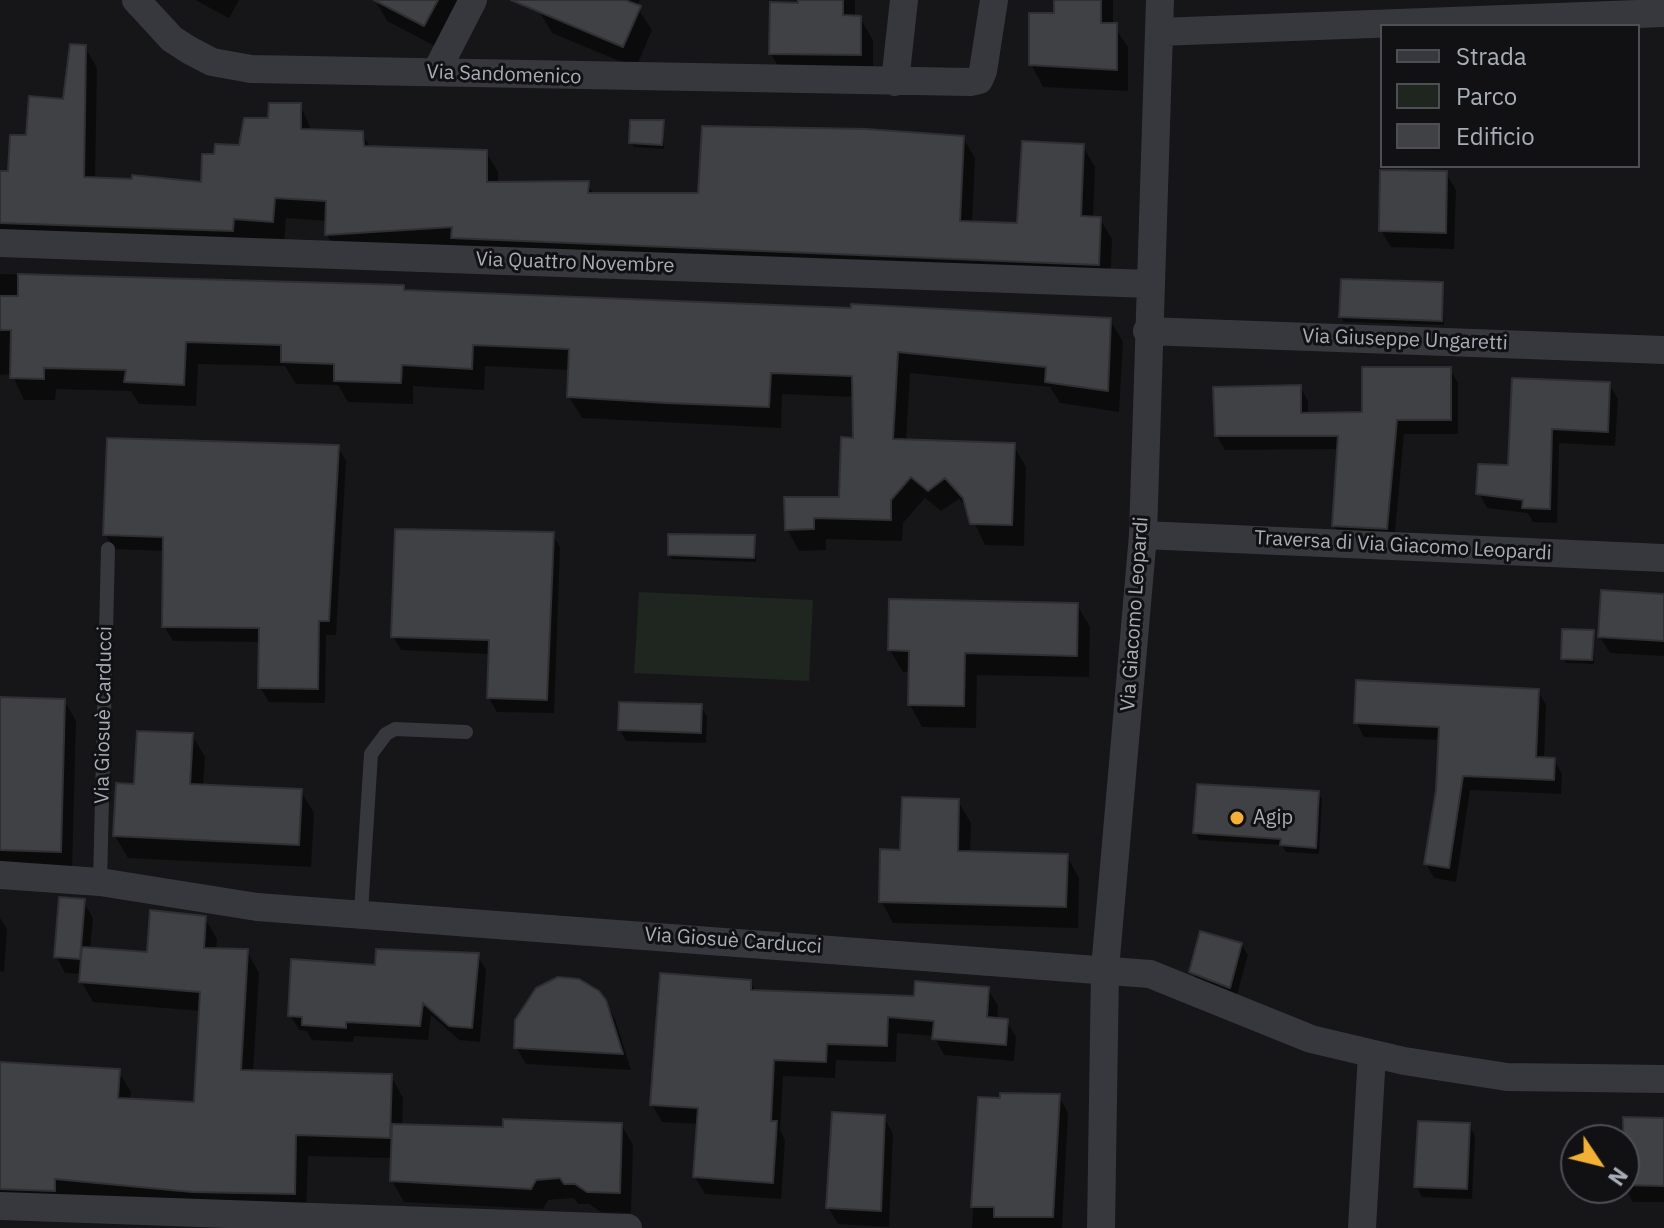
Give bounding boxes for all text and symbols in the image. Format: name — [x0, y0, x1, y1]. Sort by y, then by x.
legend — [1380, 24, 1640, 168]
text: Strada — [1456, 40, 1527, 72]
street label: Via Sandomenico — [426, 60, 582, 90]
text: Parco — [1456, 80, 1517, 112]
text: Edificio — [1456, 120, 1535, 152]
street label: Via Quattro Novembre — [475, 248, 675, 278]
street label: Via Giuseppe Ungaretti — [1302, 324, 1508, 356]
street label: Via Giacomo Leopardi — [1116, 516, 1154, 712]
street label: Traversa di Via Giacomo Leopardi — [1254, 526, 1552, 566]
street label: Via Giosuè Carducci — [90, 626, 118, 804]
place label: Agip — [1253, 806, 1293, 830]
marker: Agip — [1228, 809, 1246, 827]
street label: Via Giosuè Carducci — [643, 923, 823, 959]
north arrow — [1560, 1124, 1640, 1204]
text: N — [1602, 1162, 1635, 1192]

